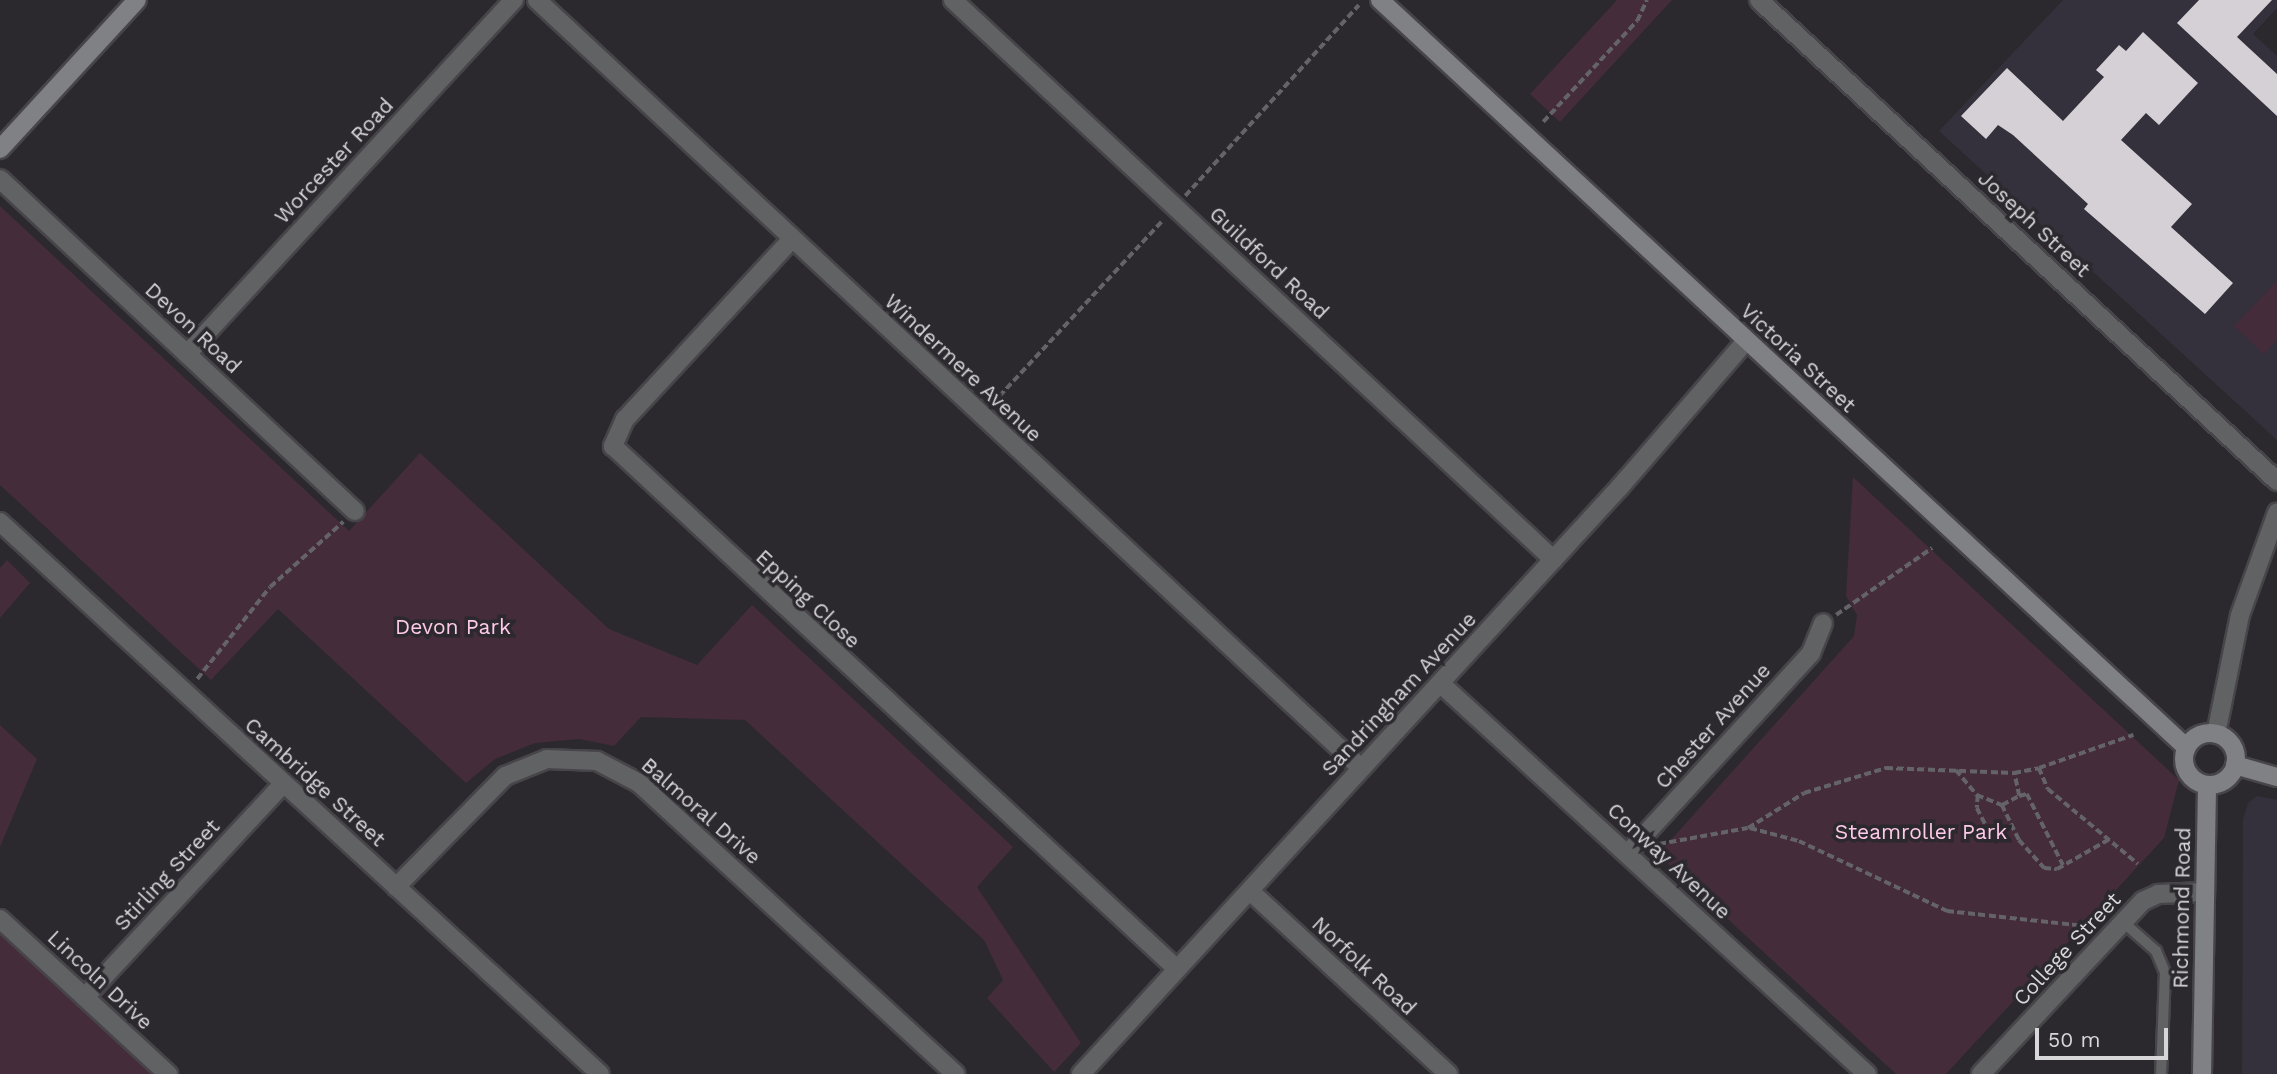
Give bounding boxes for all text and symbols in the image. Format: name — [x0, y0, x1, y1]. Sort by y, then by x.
street label: Worcester Road — [269, 93, 399, 229]
street label: Joseph Street — [1973, 166, 2095, 282]
street label: Guildford Road — [1204, 201, 1334, 325]
street label: Devon Road — [140, 277, 246, 379]
street label: Windermere Avenue — [879, 288, 1047, 448]
street label: Victoria Street — [1735, 298, 1861, 418]
street label: Epping Close — [751, 544, 865, 654]
street label: Sandringham Avenue — [1316, 606, 1482, 782]
park label: Devon Park — [395, 614, 511, 640]
street label: Chester Avenue — [1650, 658, 1776, 794]
street label: Cambridge Street — [240, 712, 390, 852]
street label: Balmoral Drive — [636, 752, 766, 870]
street label: Conway Avenue — [1602, 797, 1736, 925]
street label: Stirling Street — [109, 814, 225, 936]
park label: Steamroller Park — [1835, 819, 2007, 845]
street label: Richmond Road — [2168, 827, 2196, 989]
street label: College Street — [2008, 887, 2126, 1011]
street label: Norfolk Road — [1307, 911, 1421, 1021]
street label: Lincoln Drive — [42, 925, 158, 1035]
scale bar — [2039, 1014, 2172, 1058]
text: 50 m — [2048, 1027, 2100, 1052]

